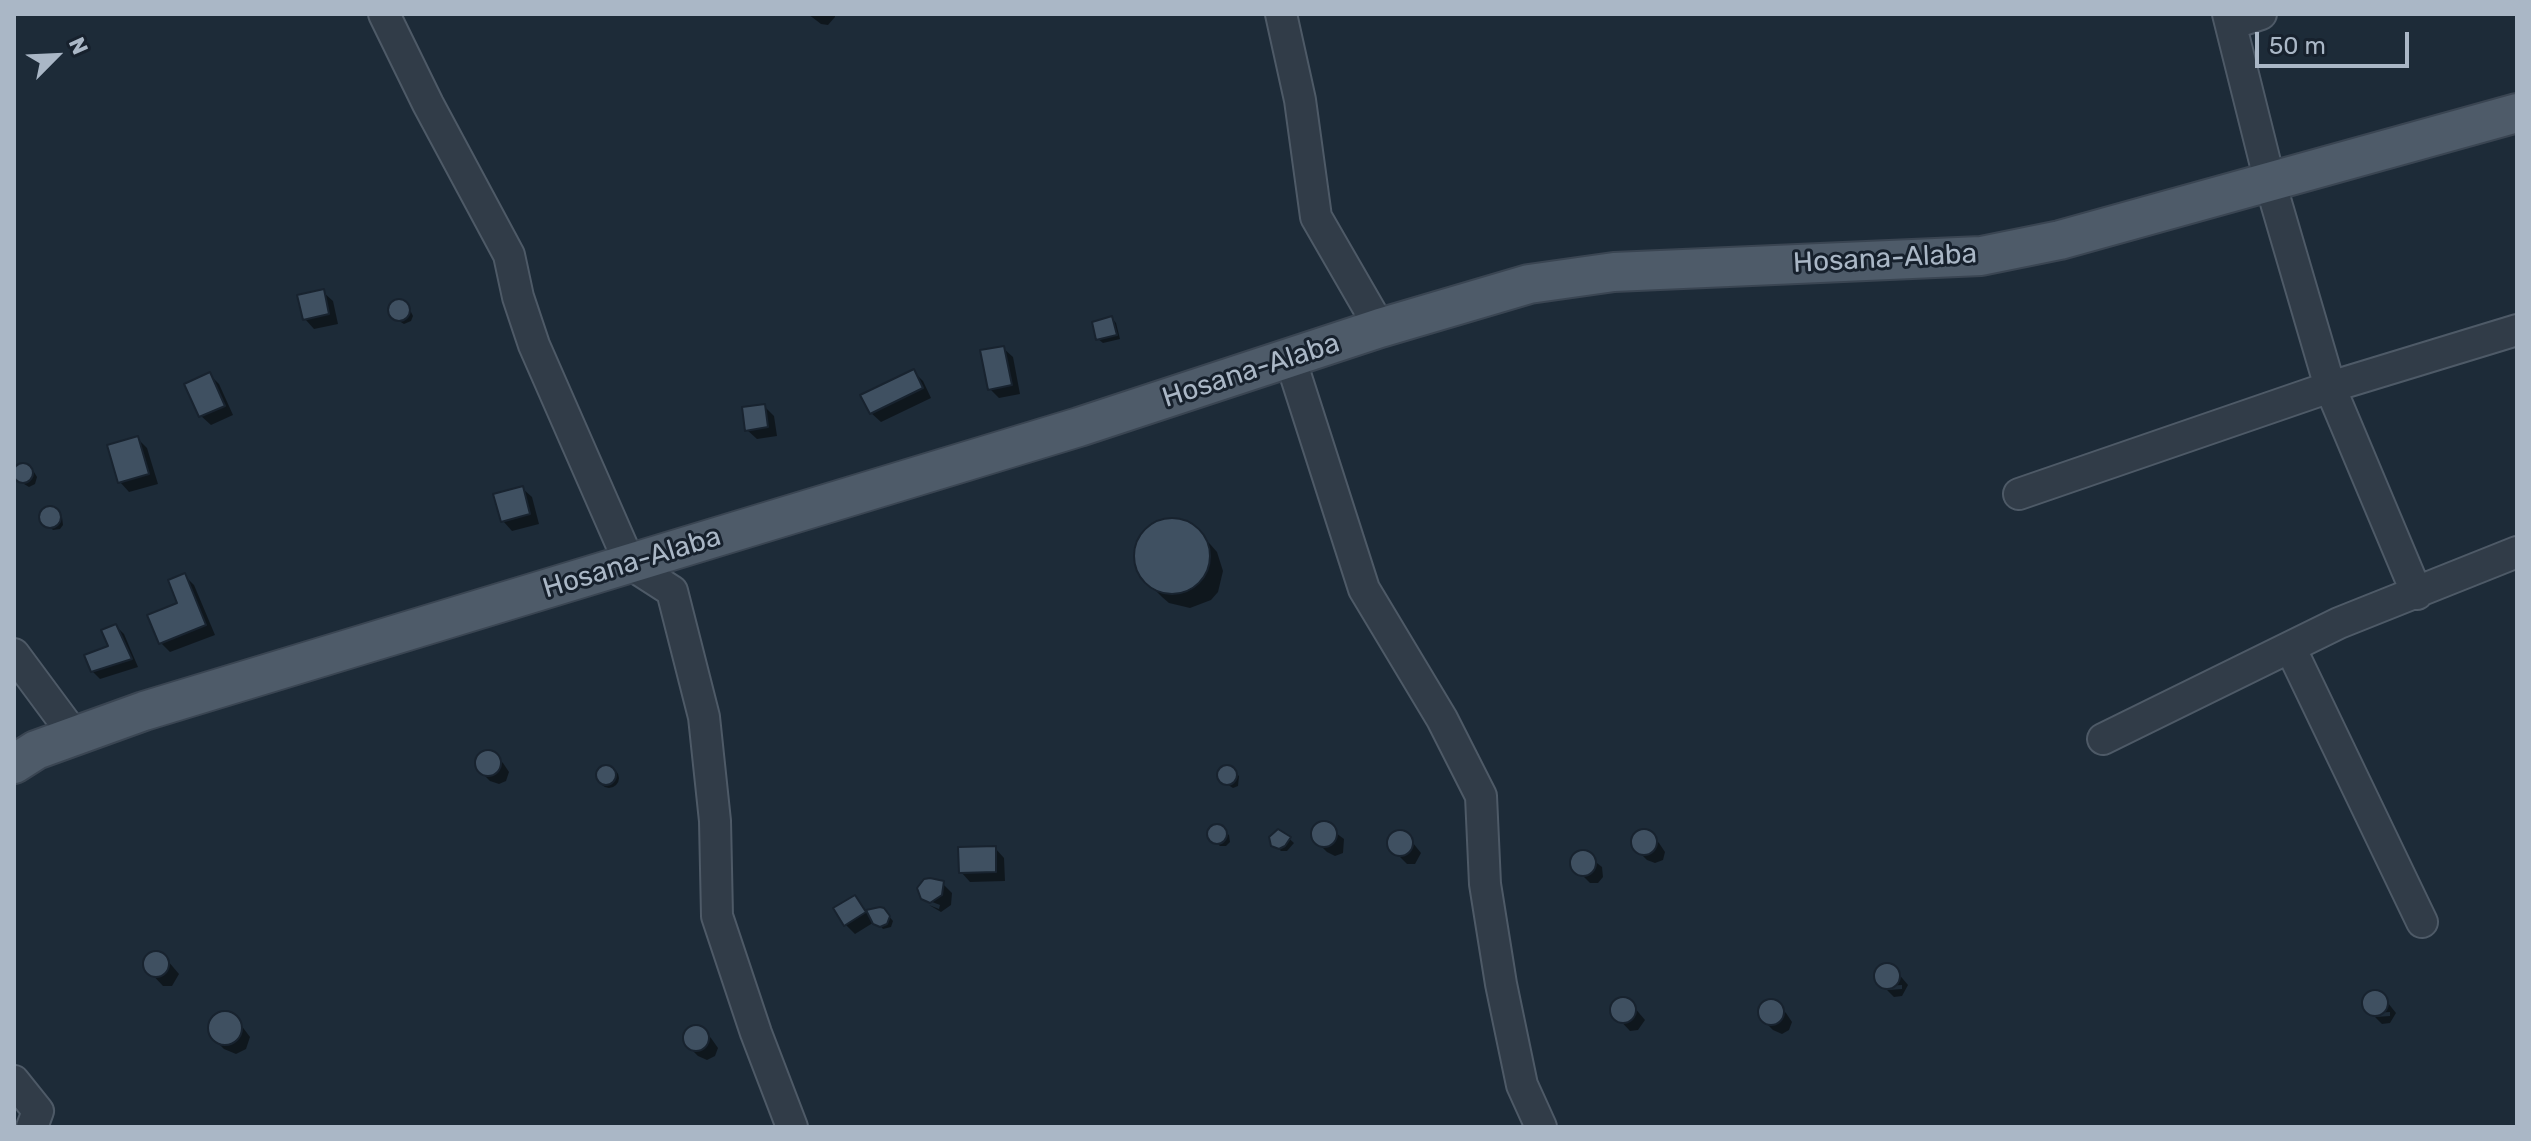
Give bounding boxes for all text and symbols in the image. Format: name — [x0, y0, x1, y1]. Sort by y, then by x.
north arrow — [16, 16, 96, 96]
scale bar — [2259, 16, 2413, 66]
text: 50 m — [2269, 32, 2326, 60]
text: N — [63, 33, 94, 59]
street label: Hosana-Alaba — [1792, 237, 1978, 281]
street label: Hosana-Alaba — [1158, 327, 1344, 415]
street label: Hosana-Alaba — [539, 520, 725, 606]

